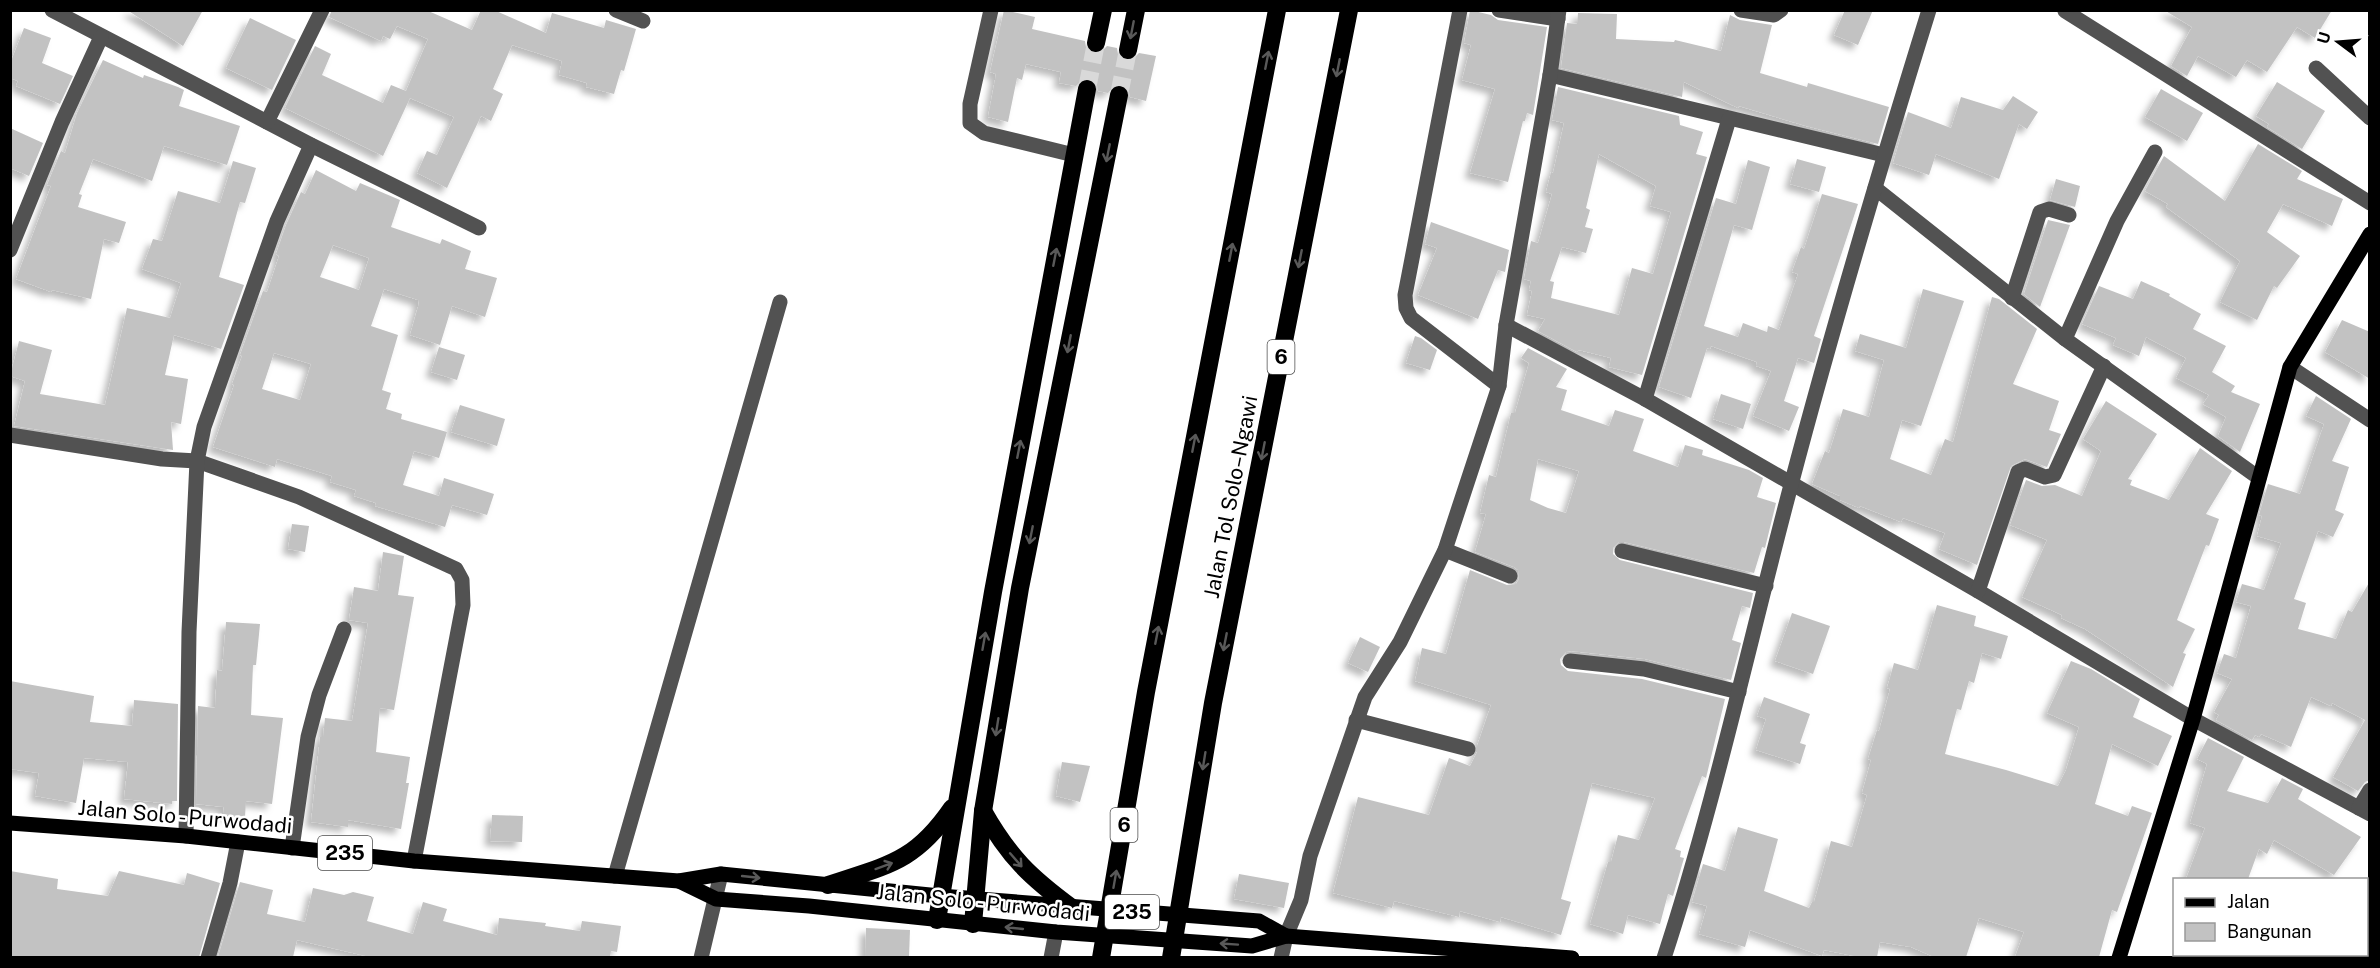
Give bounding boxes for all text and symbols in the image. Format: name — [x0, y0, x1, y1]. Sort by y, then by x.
north arrow — [2308, 12, 2368, 72]
one-way arrow — [1126, 20, 1137, 40]
text: U — [2313, 30, 2335, 46]
one-way arrow — [1262, 51, 1273, 71]
one-way arrow — [1332, 58, 1343, 77]
one-way arrow — [1102, 142, 1113, 162]
one-way arrow — [1226, 243, 1237, 262]
one-way arrow — [1050, 248, 1061, 268]
one-way arrow — [1294, 249, 1305, 269]
one-way arrow — [1063, 333, 1074, 353]
road number: 6 — [1268, 340, 1294, 374]
street label: Jalan Tol Solo–Ngawi — [1199, 393, 1262, 600]
one-way arrow — [1189, 434, 1200, 454]
one-way arrow — [1014, 440, 1025, 459]
one-way arrow — [1257, 440, 1268, 460]
one-way arrow — [1025, 525, 1036, 544]
one-way arrow — [1152, 626, 1163, 645]
one-way arrow — [979, 632, 990, 651]
one-way arrow — [1219, 632, 1230, 651]
one-way arrow — [991, 717, 1002, 736]
one-way arrow — [1198, 751, 1209, 770]
street label: Jalan Solo - Purwodadi — [77, 795, 293, 838]
road number: 6 — [1110, 808, 1138, 842]
road number: 235 — [318, 836, 372, 870]
one-way arrow — [1008, 851, 1022, 867]
one-way arrow — [874, 860, 892, 871]
one-way arrow — [1109, 870, 1120, 889]
one-way arrow — [741, 872, 761, 883]
legend — [2173, 878, 2368, 956]
street label: Jalan Solo - Purwodadi — [875, 879, 1091, 926]
text: Jalan — [2227, 891, 2270, 912]
road number: 235 — [1105, 895, 1159, 929]
text: Bangunan — [2227, 921, 2312, 942]
one-way arrow — [1005, 922, 1024, 933]
one-way arrow — [1220, 938, 1240, 949]

